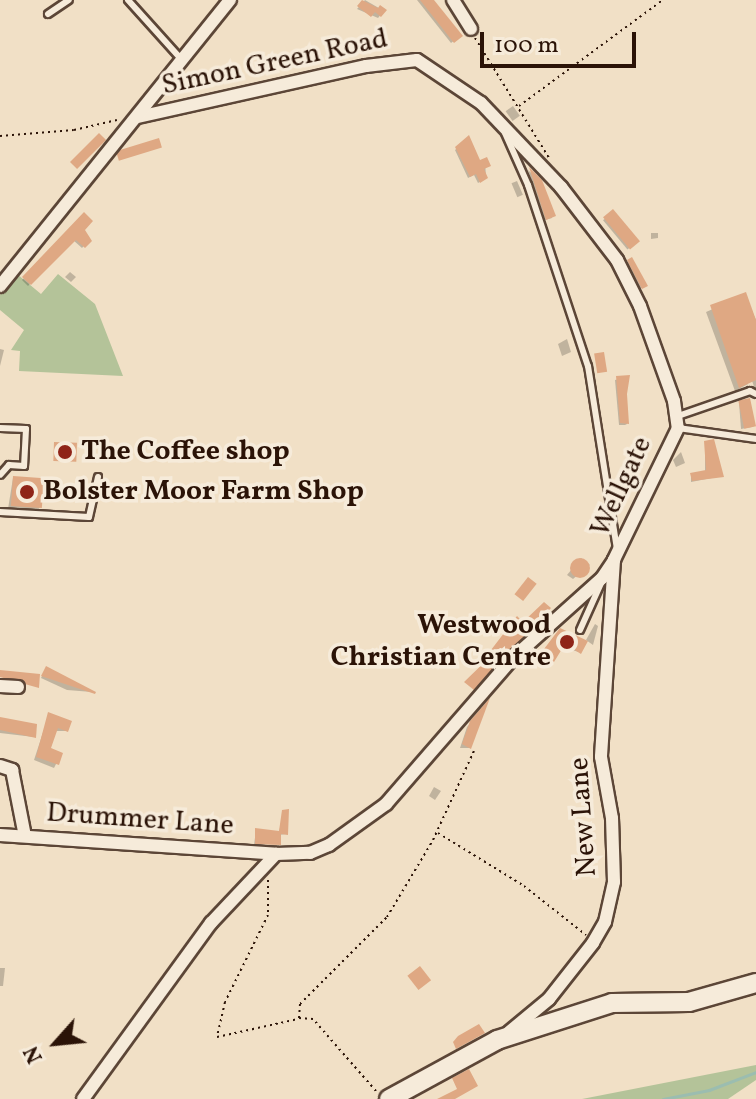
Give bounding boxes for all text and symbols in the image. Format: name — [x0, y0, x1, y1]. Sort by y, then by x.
scale bar — [484, 16, 640, 66]
street label: Simon Green Road — [159, 23, 391, 103]
text: 100 m — [494, 29, 559, 63]
street label: Wellgate — [584, 432, 660, 542]
place label: The Coffee shop — [81, 435, 290, 469]
marker: The Coffee shop — [56, 443, 74, 461]
place label: Bolster Moor Farm Shop — [43, 475, 364, 509]
marker: Bolster Moor Farm Shop — [18, 483, 36, 501]
place label: Westwood Christian Centre — [330, 609, 551, 675]
marker: Westwood Christian Centre — [558, 633, 576, 651]
street label: New Lane — [563, 756, 605, 878]
street label: Drummer Lane — [45, 797, 235, 843]
north arrow — [16, 1003, 96, 1083]
text: N — [17, 1040, 52, 1068]

